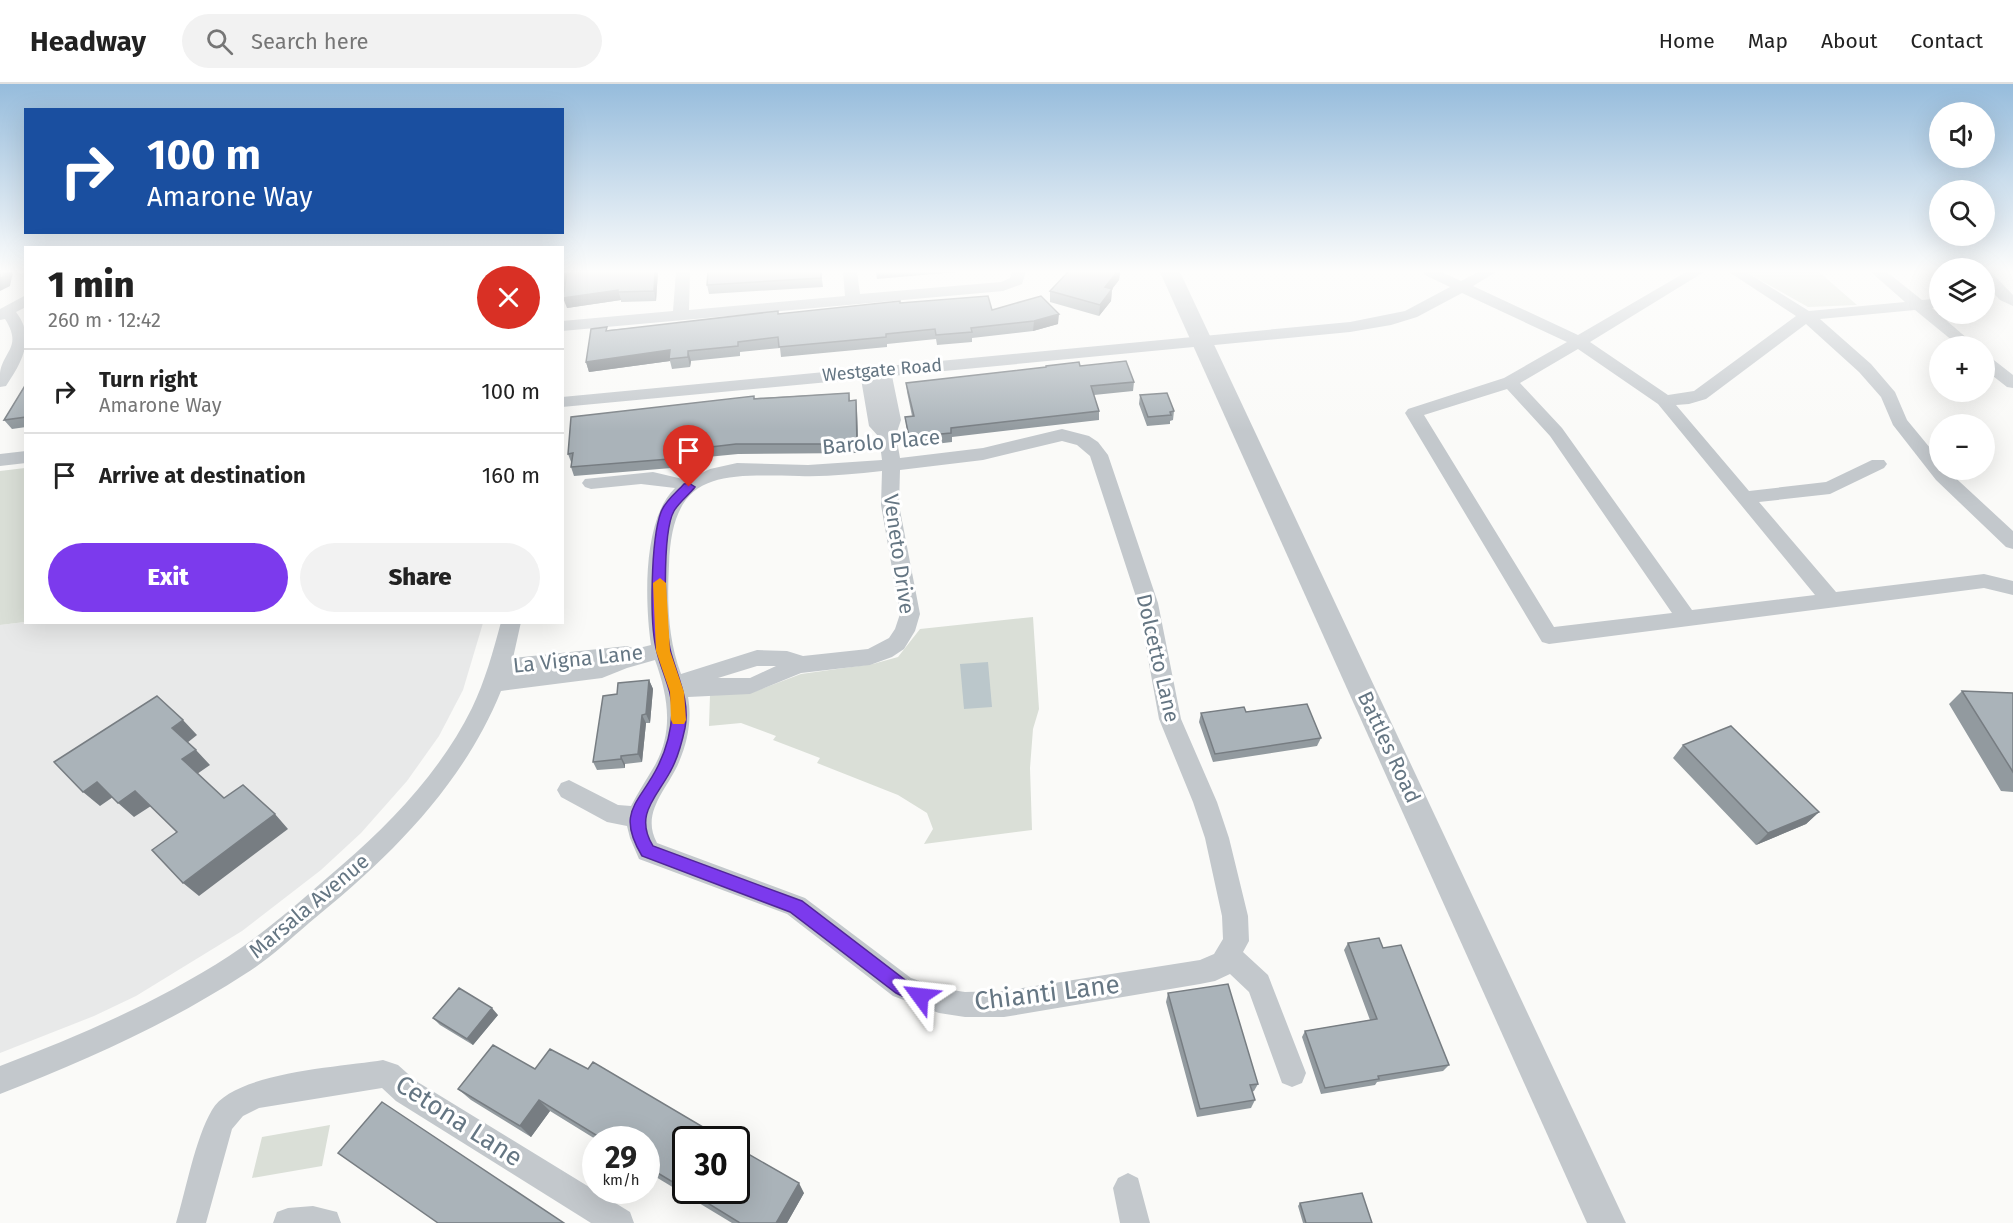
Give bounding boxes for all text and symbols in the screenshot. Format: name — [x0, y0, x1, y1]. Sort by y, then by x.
search box — [182, 14, 602, 68]
text: Headway — [30, 25, 146, 58]
icon: search — [203, 25, 236, 58]
text: Search here — [251, 28, 369, 55]
text: Home — [1659, 28, 1715, 54]
text: Map — [1748, 28, 1788, 54]
text: About — [1821, 28, 1878, 54]
text: Contact — [1911, 28, 1983, 54]
map controls — [1929, 102, 1995, 480]
button: sound — [1929, 102, 1995, 168]
text: 100 m — [147, 130, 261, 180]
icon: right — [48, 132, 126, 210]
button: search — [1929, 180, 1995, 246]
text: Amarone Way — [147, 181, 312, 213]
button: layers — [1929, 258, 1995, 324]
text: 1 min — [48, 263, 134, 307]
button: close — [477, 266, 540, 329]
text: 260 m · 12:42 — [48, 308, 161, 332]
button: + — [1929, 336, 1995, 402]
street label: Westgate Road — [821, 354, 943, 386]
text: Turn right — [99, 366, 198, 393]
icon: right — [48, 375, 81, 408]
text: 100 m — [481, 378, 540, 405]
text: Amarone Way — [99, 393, 222, 417]
button: − — [1929, 414, 1995, 480]
street label: Barolo Place — [821, 424, 941, 460]
pin — [663, 425, 714, 487]
icon: arrive — [672, 434, 705, 467]
icon: arrive — [48, 459, 81, 492]
text: Arrive at destination — [99, 462, 306, 489]
text: 160 m — [482, 462, 540, 489]
street label: Veneto Drive — [878, 492, 920, 616]
button: Exit — [48, 543, 288, 612]
button: Share — [300, 543, 540, 612]
street label: Dolcetto Lane — [1131, 591, 1185, 725]
street label: La Vigna Lane — [512, 639, 644, 679]
street label: Battles Road — [1352, 687, 1426, 807]
street label: Marsala Avenue — [244, 848, 374, 964]
position arrow — [888, 964, 952, 1028]
street label: Chianti Lane — [973, 969, 1121, 1017]
street label: Cetona Lane — [390, 1069, 528, 1173]
speed limit sign: 30 — [672, 1126, 750, 1204]
text: 29 — [605, 1140, 637, 1176]
text: km/h — [602, 1171, 640, 1189]

